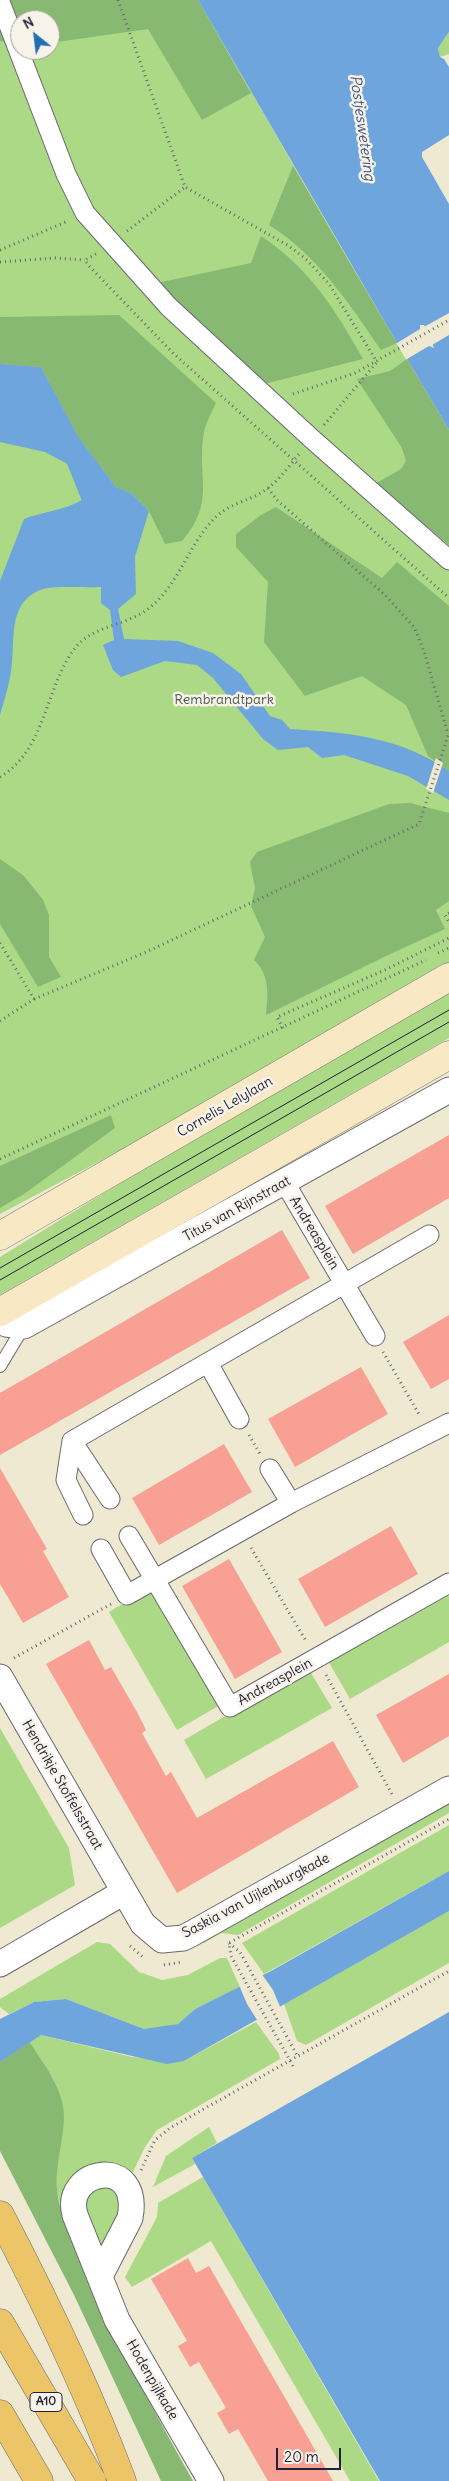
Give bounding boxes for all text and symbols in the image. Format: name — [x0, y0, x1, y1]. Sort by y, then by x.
north arrow — [10, 10, 60, 60]
text: N — [20, 13, 37, 33]
water label: Postjeswetering — [346, 74, 378, 182]
park label: Rembrandtpark — [174, 692, 274, 708]
street label: Cornelis Lelylaan — [174, 1073, 276, 1141]
street label: Titus van Rijnstraat — [181, 1173, 293, 1245]
street label: Andreasplein — [286, 1193, 342, 1273]
street label: Andreasplein — [235, 1655, 315, 1709]
street label: Hendrikje Stoffelsstraat — [18, 1717, 106, 1853]
street label: Saskia van Uijlenburgkade — [179, 1850, 333, 1942]
street label: Hodenpijlkade — [122, 2337, 182, 2423]
road number: A10 — [30, 2392, 62, 2412]
scale bar — [279, 2438, 344, 2470]
text: 20 m — [284, 2447, 319, 2466]

